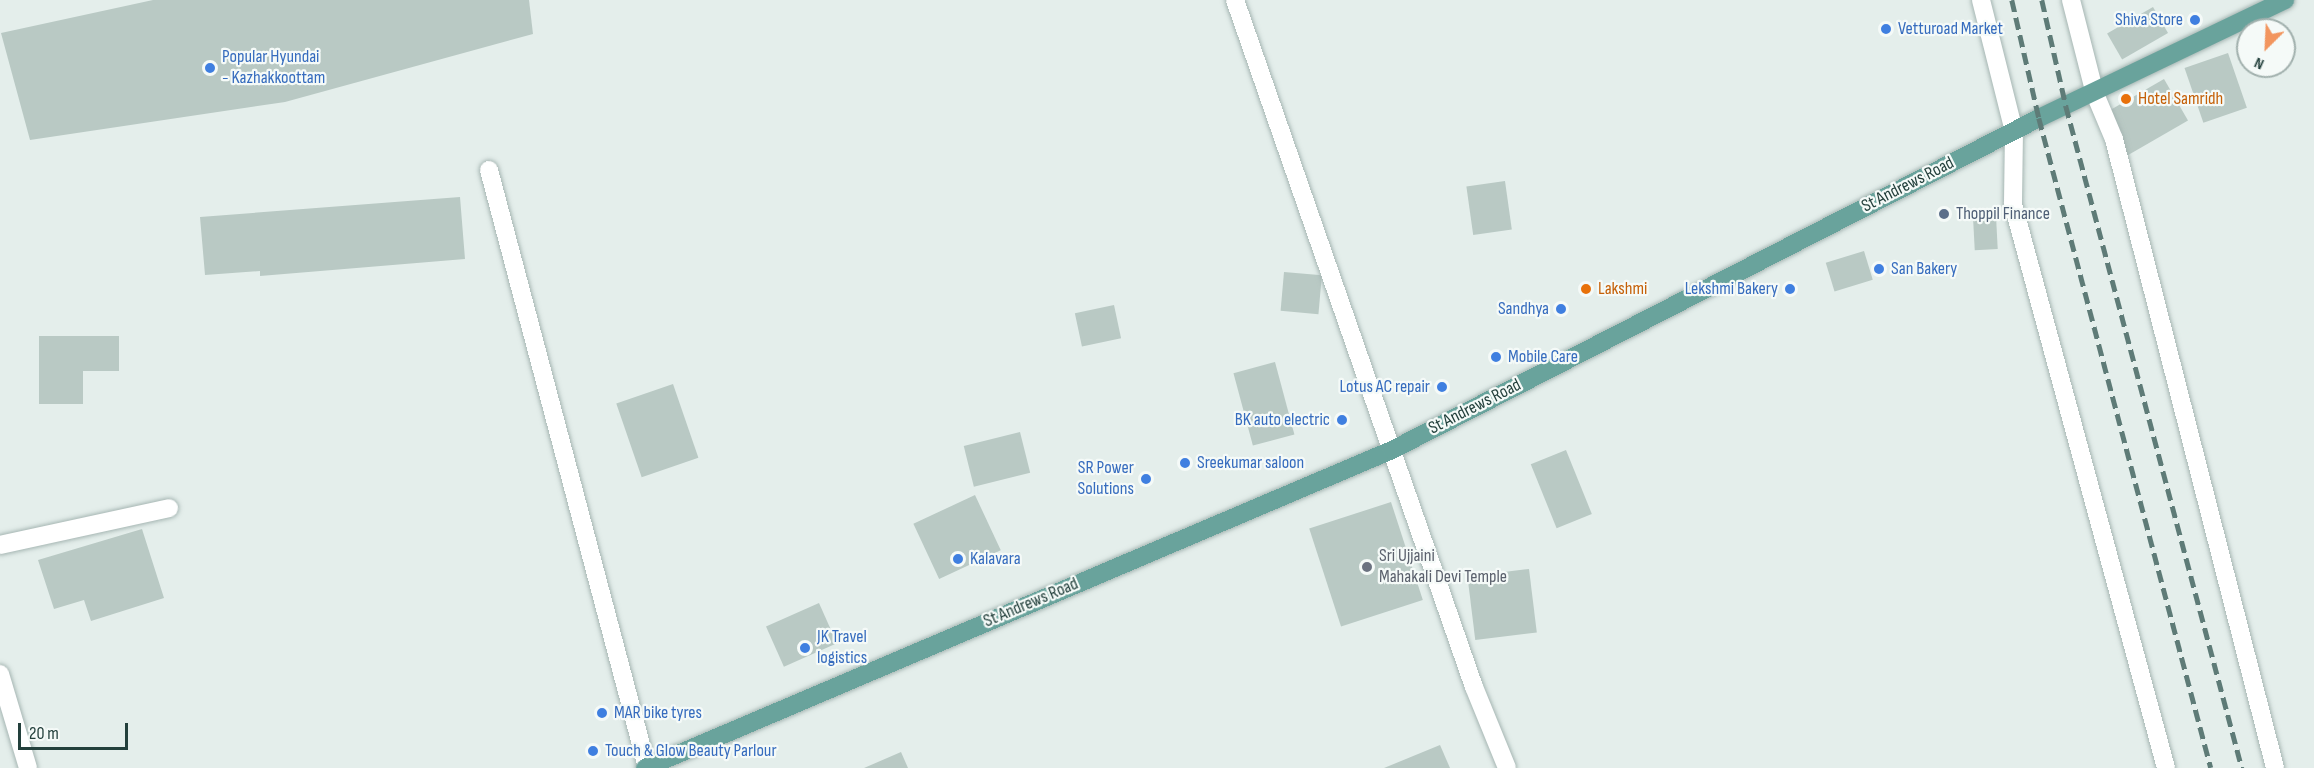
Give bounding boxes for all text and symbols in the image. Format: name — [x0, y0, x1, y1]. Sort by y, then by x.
place label: Shiva Store — [2115, 9, 2183, 31]
marker: Shiva Store — [2188, 13, 2202, 27]
place label: Vetturoad Market — [1898, 18, 2003, 40]
north arrow — [2236, 18, 2296, 78]
marker: Vetturoad Market — [1879, 22, 1893, 36]
place label: Popular Hyundai - Kazhakkoottam — [222, 47, 325, 90]
text: N — [2252, 53, 2267, 73]
marker: Popular Hyundai - Kazhakkoottam — [203, 61, 217, 75]
place label: Hotel Samridh — [2138, 88, 2223, 110]
marker: Hotel Samridh — [2119, 92, 2133, 106]
street label: St Andrews Road — [1858, 153, 1958, 217]
place label: Thoppil Finance — [1956, 203, 2050, 225]
marker: Thoppil Finance — [1937, 207, 1951, 221]
place label: San Bakery — [1891, 258, 1957, 280]
marker: San Bakery — [1872, 262, 1886, 276]
place label: Lakshmi — [1598, 278, 1647, 300]
place label: Lekshmi Bakery — [1685, 278, 1778, 300]
marker: Lakshmi — [1579, 282, 1593, 296]
marker: Lekshmi Bakery — [1783, 282, 1797, 296]
place label: Sandhya — [1498, 298, 1549, 320]
marker: Sandhya — [1554, 302, 1568, 316]
place label: Mobile Care — [1508, 346, 1578, 368]
marker: Mobile Care — [1489, 350, 1503, 364]
street label: St Andrews Road — [1425, 375, 1525, 439]
place label: Lotus AC repair — [1340, 376, 1430, 398]
marker: Lotus AC repair — [1435, 380, 1449, 394]
place label: BK auto electric — [1235, 409, 1330, 431]
marker: BK auto electric — [1335, 413, 1349, 427]
place label: Sreekumar saloon — [1197, 452, 1304, 474]
marker: Sreekumar saloon — [1178, 456, 1192, 470]
place label: SR Power Solutions — [1077, 458, 1134, 500]
marker: SR Power Solutions — [1139, 472, 1153, 486]
place label: Sri Ujjaini Mahakali Devi Temple — [1379, 546, 1507, 588]
place label: Kalavara — [970, 548, 1021, 570]
marker: Kalavara — [951, 552, 965, 566]
marker: Sri Ujjaini Mahakali Devi Temple — [1360, 560, 1374, 574]
street label: St Andrews Road — [980, 573, 1082, 633]
place label: JK Travel logistics — [817, 627, 867, 670]
marker: JK Travel logistics — [798, 641, 812, 655]
place label: MAR bike tyres — [614, 702, 702, 724]
marker: MAR bike tyres — [595, 706, 609, 720]
scale bar — [21, 711, 130, 749]
text: 20 m — [29, 723, 59, 744]
place label: Touch & Glow Beauty Parlour — [605, 740, 777, 762]
marker: Touch & Glow Beauty Parlour — [586, 744, 600, 758]

